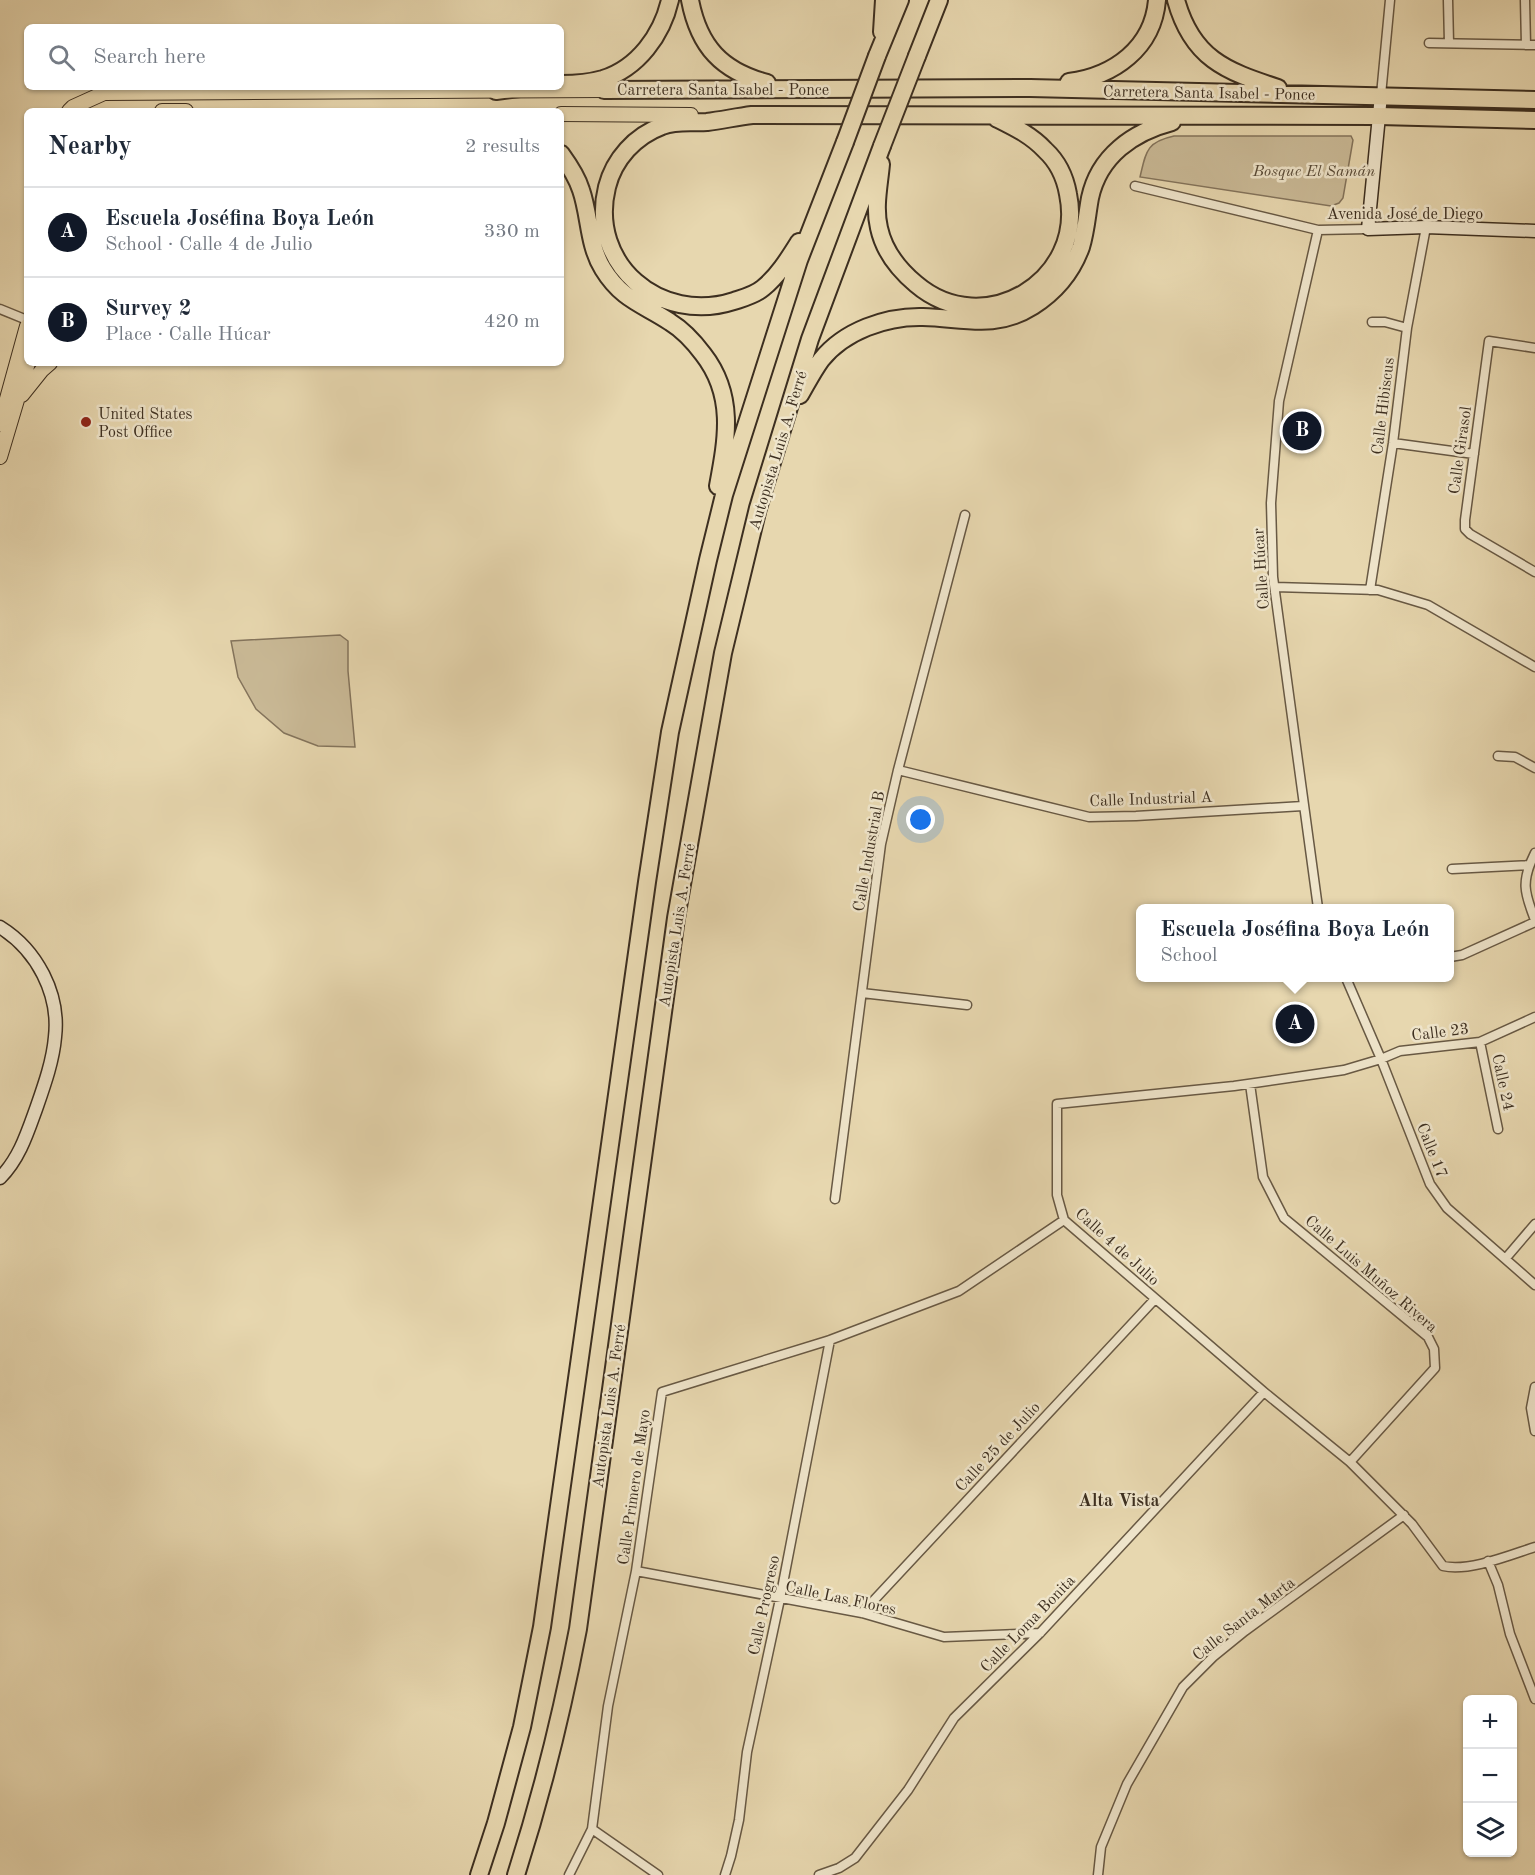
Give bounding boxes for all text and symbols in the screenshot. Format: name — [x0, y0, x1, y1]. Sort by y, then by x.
search box — [24, 24, 564, 90]
icon: search — [45, 41, 78, 74]
text: Search here — [93, 46, 206, 68]
street label: Carretera Santa Isabel - Ponce — [617, 83, 829, 99]
street label: Carretera Santa Isabel - Ponce — [1103, 84, 1315, 104]
text: Nearby — [48, 134, 132, 160]
text: 2 results — [465, 137, 540, 157]
park label: Bosque El Samán — [1252, 164, 1375, 180]
street label: Avenida José de Diego — [1327, 207, 1483, 223]
text: Escuela Joséfina Boya León — [105, 208, 374, 230]
text: A — [60, 222, 75, 242]
text: 330 m — [484, 222, 540, 242]
text: School · Calle 4 de Julio — [105, 235, 313, 255]
text: Survey 2 — [105, 298, 192, 320]
text: B — [60, 312, 75, 332]
text: 420 m — [484, 312, 540, 332]
text: Place · Calle Húcar — [105, 325, 271, 345]
street label: Calle Hibiscus — [1370, 357, 1398, 456]
street label: Autopista Luis A. Ferré — [747, 369, 811, 532]
street label: Calle Girasol — [1447, 405, 1475, 495]
place label: United States Post Office — [98, 407, 193, 441]
pin: B — [1282, 408, 1322, 454]
marker: United States Post Office — [79, 415, 93, 429]
street label: Calle Húcar — [1251, 527, 1273, 610]
street label: Calle Industrial B — [851, 790, 888, 913]
street label: Calle Industrial A — [1089, 790, 1213, 810]
your location — [906, 805, 935, 834]
street label: Autopista Luis A. Ferré — [657, 842, 699, 1008]
popup — [1136, 904, 1454, 982]
text: Escuela Joséfina Boya León — [1160, 919, 1430, 941]
text: School — [1160, 946, 1218, 966]
pin: A — [1276, 1002, 1314, 1046]
street label: Calle 23 — [1411, 1022, 1470, 1044]
street label: Calle 24 — [1488, 1053, 1516, 1112]
street label: Calle 17 — [1413, 1121, 1449, 1180]
street label: Calle 4 de Julio — [1072, 1206, 1162, 1289]
street label: Calle Luis Muñoz Rivera — [1301, 1213, 1440, 1336]
street label: Autopista Luis A. Ferré — [591, 1323, 629, 1489]
street label: Calle 25 de Julio — [953, 1399, 1044, 1495]
street label: Calle Primero de Mayo — [616, 1408, 654, 1566]
district label: Alta Vista — [1078, 1492, 1160, 1510]
street label: Calle Progreso — [747, 1554, 783, 1657]
street label: Calle Loma Bonita — [978, 1573, 1079, 1676]
street label: Calle Santa Marta — [1190, 1575, 1298, 1664]
street label: Calle Las Flores — [784, 1579, 898, 1619]
map controls — [1463, 1695, 1517, 1857]
button: + — [1463, 1695, 1517, 1749]
button: − — [1463, 1749, 1517, 1803]
button: layers — [1463, 1803, 1517, 1857]

